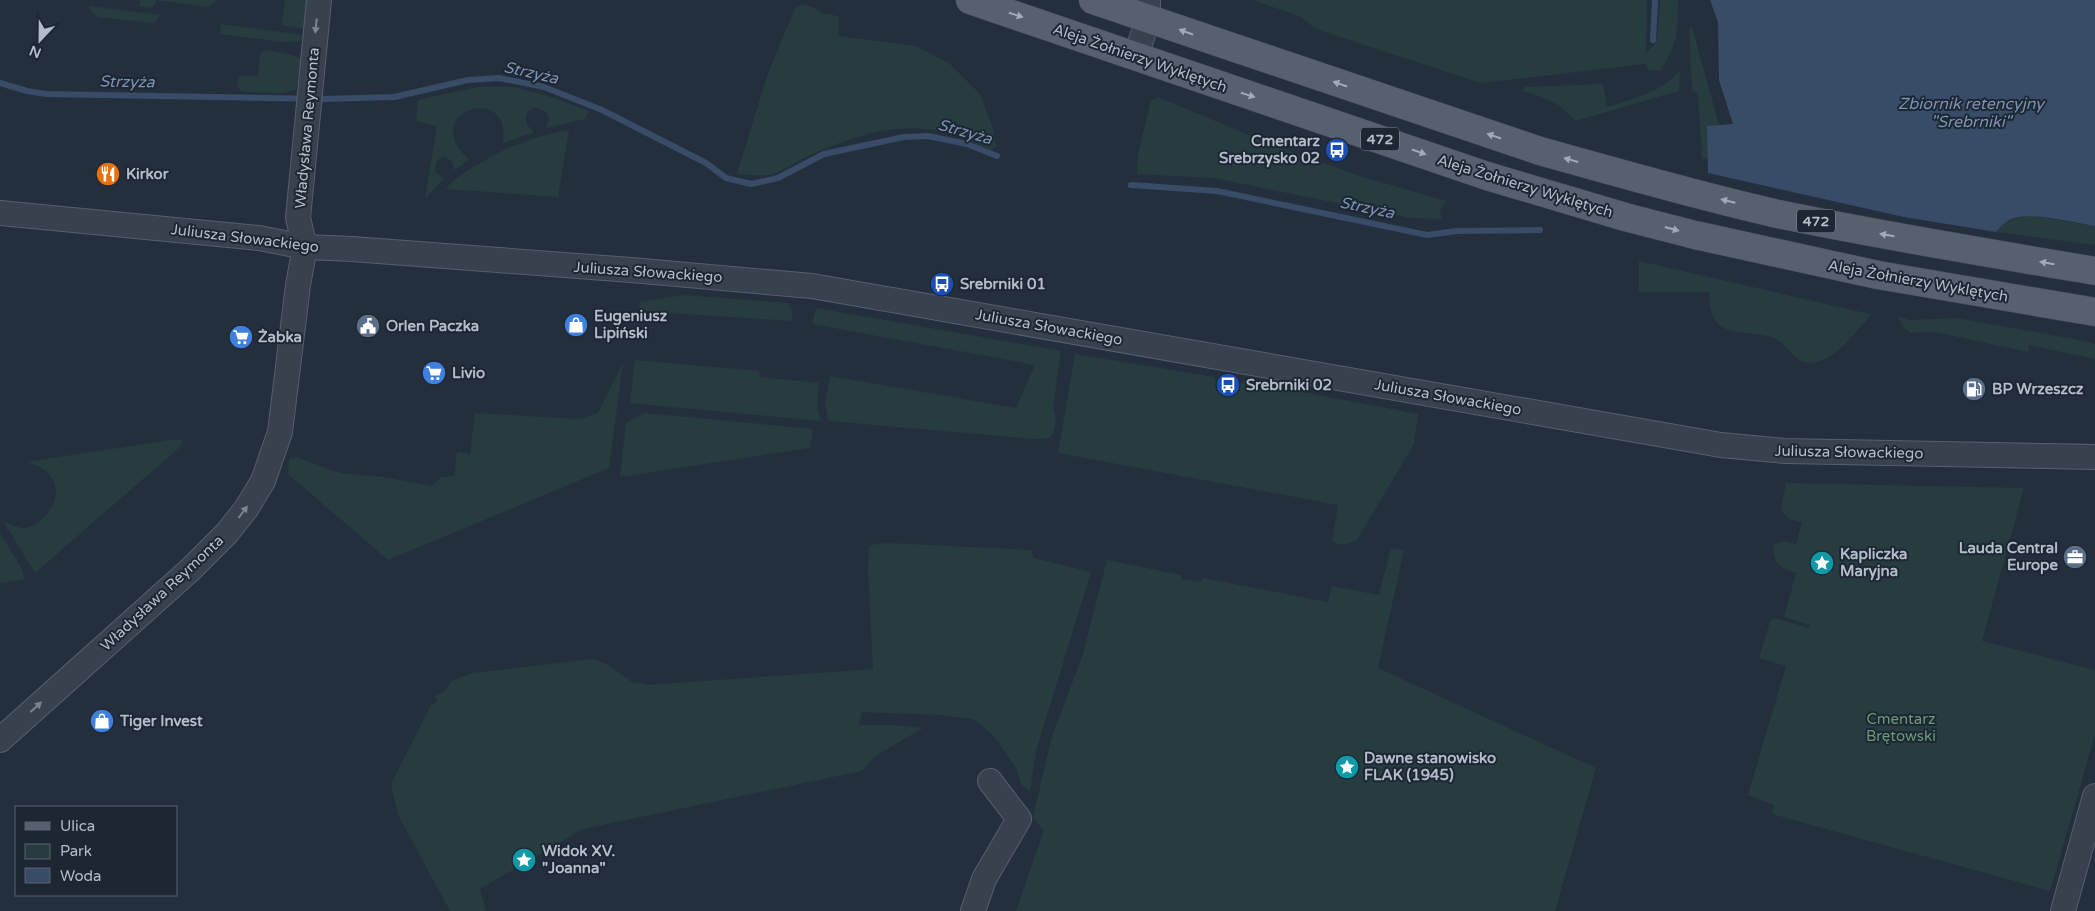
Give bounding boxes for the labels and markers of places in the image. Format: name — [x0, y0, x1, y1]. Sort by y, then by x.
place label: Cmentarz Srebrzysko 02 — [1219, 132, 1321, 168]
bus stop icon: Cmentarz Srebrzysko 02 — [1324, 137, 1350, 163]
restaurant icon: Kirkor — [95, 161, 121, 187]
place label: Kirkor — [126, 165, 169, 183]
bus stop icon: Srebrniki 01 — [929, 271, 955, 297]
place label: Srebrniki 01 — [960, 275, 1046, 293]
place label: Eugeniusz Lipiński — [594, 307, 668, 343]
shop icon: Eugeniusz Lipiński — [563, 312, 589, 338]
public building icon: Orlen Paczka — [355, 313, 381, 339]
place label: Orlen Paczka — [386, 317, 479, 335]
supermarket icon: Żabka — [228, 324, 254, 350]
place label: Żabka — [258, 328, 302, 346]
supermarket icon: Livio — [421, 360, 447, 386]
place label: Livio — [452, 364, 485, 382]
bus stop icon: Srebrniki 02 — [1215, 372, 1241, 398]
place label: Srebrniki 02 — [1246, 376, 1332, 394]
fuel station icon: BP Wrzeszcz — [1961, 376, 1987, 402]
place label: BP Wrzeszcz — [1992, 380, 2084, 398]
place label: Lauda Central Europe — [1959, 539, 2059, 575]
office icon: Lauda Central Europe — [2062, 544, 2088, 570]
place label: Kapliczka Maryjna — [1840, 545, 1907, 581]
place icon: Kapliczka Maryjna — [1809, 550, 1835, 576]
shop icon: Tiger Invest — [89, 708, 115, 734]
place label: Tiger Invest — [119, 712, 203, 731]
place label: Dawne stanowisko FLAK (1945) — [1364, 749, 1496, 784]
place icon: Dawne stanowisko FLAK (1945) — [1334, 754, 1360, 780]
place label: Widok XV. "Joanna" — [542, 842, 615, 877]
place icon: Widok XV. "Joanna" — [511, 847, 537, 873]

